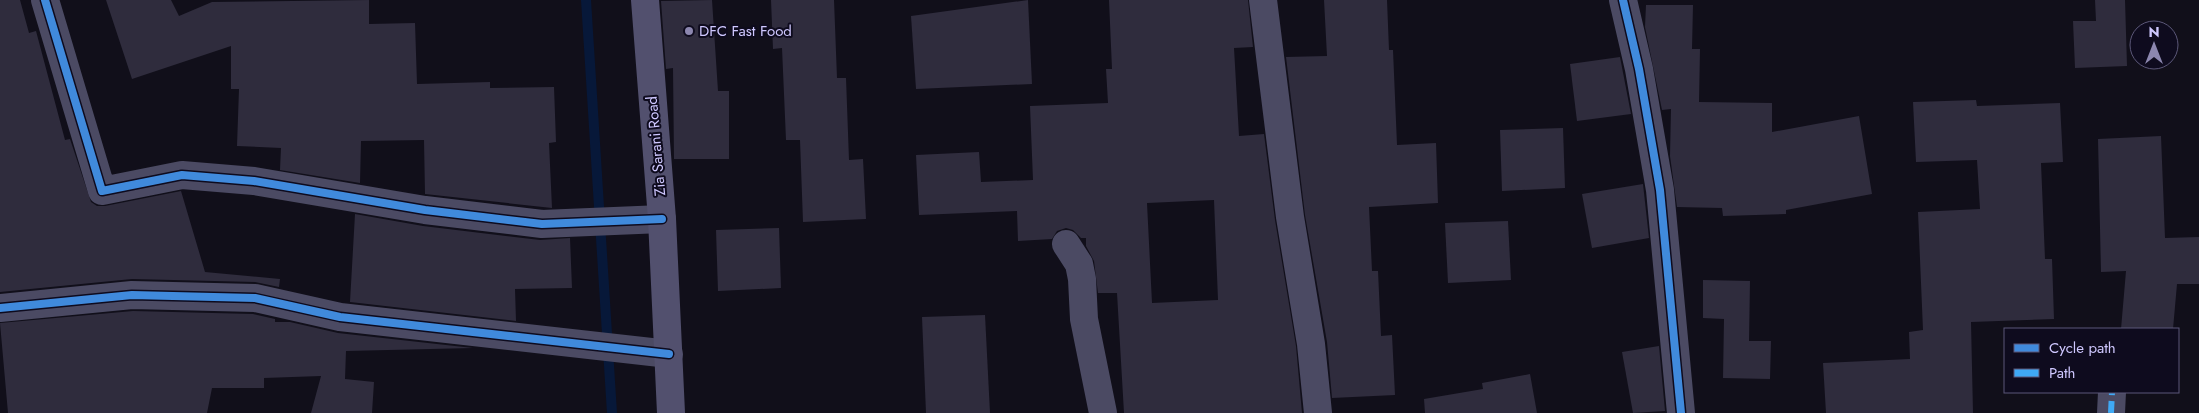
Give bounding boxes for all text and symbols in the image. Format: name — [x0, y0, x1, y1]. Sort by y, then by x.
place label: DFC Fast Food — [699, 20, 792, 42]
north arrow — [2129, 20, 2179, 70]
text: N — [2148, 22, 2160, 42]
marker: DFC Fast Food — [683, 25, 695, 37]
street label: Zia Sarani Road — [641, 95, 671, 197]
legend — [2004, 328, 2179, 393]
text: Cycle path — [2049, 337, 2116, 359]
text: Path — [2049, 362, 2075, 384]

